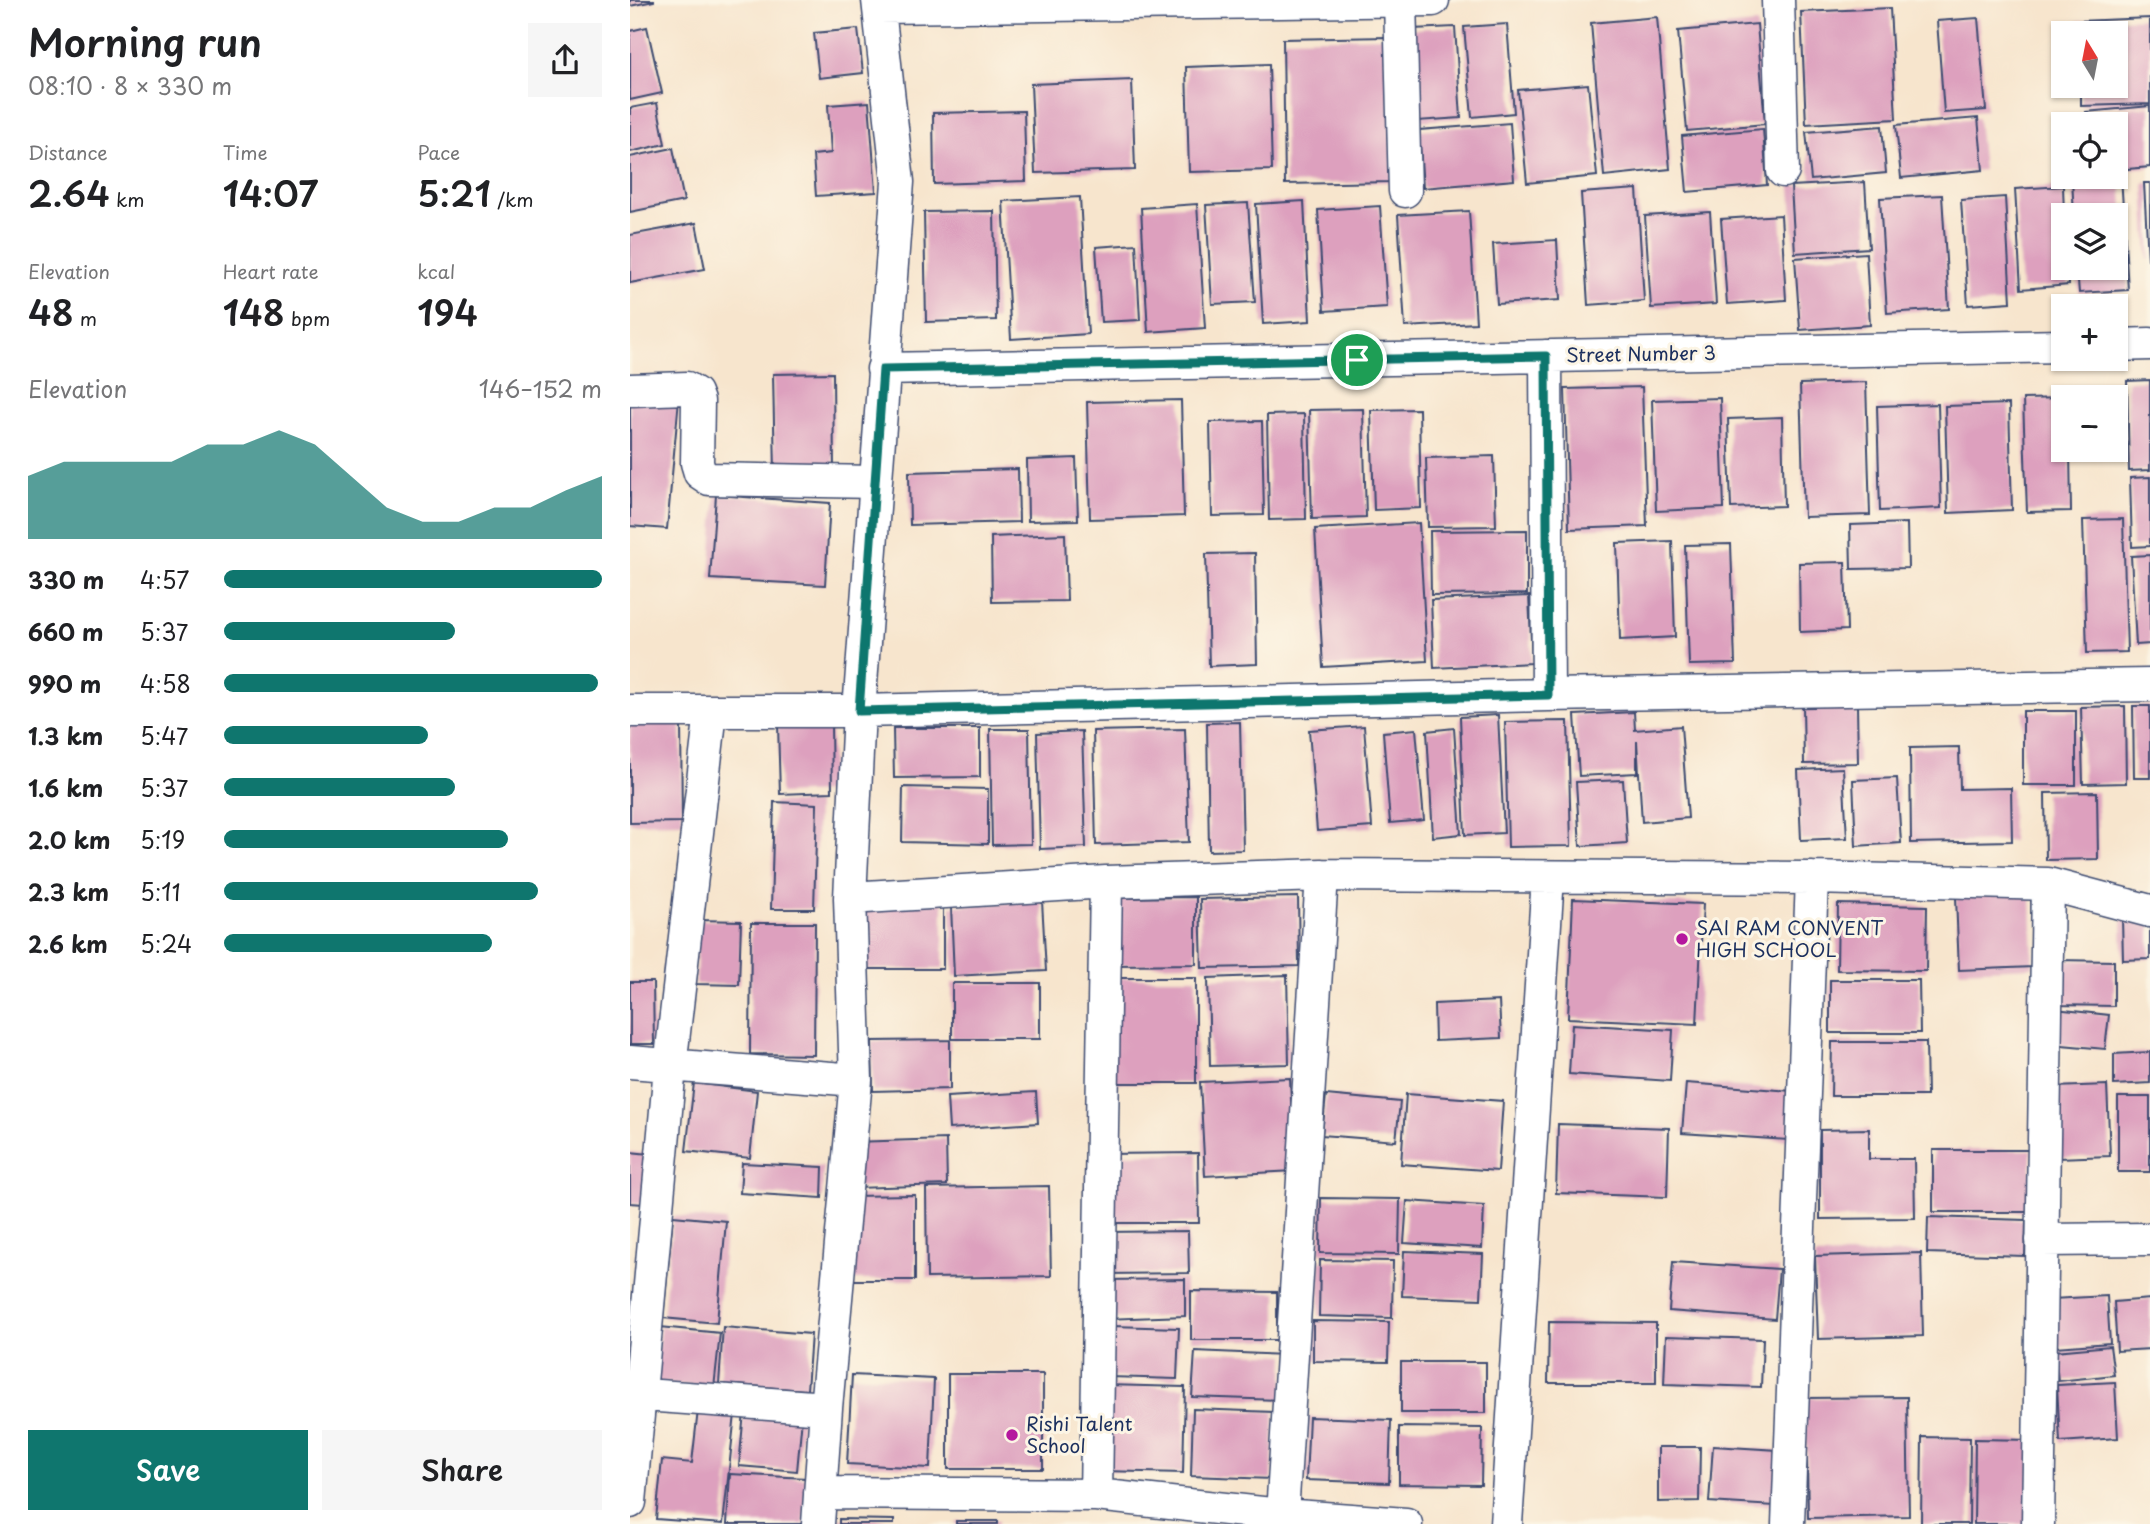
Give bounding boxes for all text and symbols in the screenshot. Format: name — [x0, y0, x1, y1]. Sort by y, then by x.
text: Morning run — [28, 13, 262, 70]
north arrow — [2051, 21, 2128, 98]
map controls — [2051, 21, 2128, 462]
button: share — [528, 23, 602, 97]
text: 08:10 · 8 × 330 m — [28, 68, 232, 103]
button: locate — [2051, 112, 2128, 189]
text: Distance — [28, 138, 108, 166]
text: Time — [223, 138, 268, 166]
text: Pace — [417, 138, 460, 166]
text: 2.64 — [28, 166, 110, 219]
text: 14:07 — [223, 166, 318, 219]
text: 5:21 — [417, 166, 491, 219]
text: km — [110, 185, 145, 213]
text: /km — [491, 185, 534, 213]
button: layers — [2051, 203, 2128, 280]
text: Elevation — [28, 257, 110, 285]
text: Heart rate — [223, 257, 319, 285]
text: kcal — [417, 257, 455, 285]
text: 48 — [28, 285, 74, 338]
text: 148 — [223, 285, 285, 338]
text: 194 — [417, 285, 478, 338]
button: + — [2051, 294, 2128, 371]
text: m — [74, 304, 97, 332]
text: bpm — [285, 304, 330, 332]
pin — [1327, 330, 1387, 390]
street label: Street Number 3 — [1566, 338, 1716, 368]
icon: arrive — [1338, 341, 1376, 379]
text: Elevation — [28, 371, 127, 406]
text: 146–152 m — [479, 371, 602, 406]
button: − — [2051, 385, 2128, 462]
text: 330 m — [28, 562, 104, 597]
text: 4:57 — [140, 562, 189, 597]
text: 660 m — [28, 614, 104, 649]
text: 5:37 — [140, 614, 188, 649]
text: 990 m — [28, 666, 101, 701]
text: 4:58 — [140, 666, 191, 701]
text: 1.3 km — [28, 718, 103, 753]
text: 5:47 — [140, 718, 188, 753]
text: 1.6 km — [28, 770, 103, 805]
text: 5:37 — [140, 770, 188, 805]
text: 2.0 km — [28, 822, 110, 857]
text: 5:19 — [140, 822, 185, 857]
text: 2.3 km — [28, 874, 109, 909]
text: 5:11 — [140, 874, 181, 909]
place label: SAI RAM CONVENT HIGH SCHOOL — [1696, 913, 1883, 963]
text: 2.6 km — [28, 926, 108, 961]
text: 5:24 — [140, 926, 192, 961]
marker: SAI RAM CONVENT HIGH SCHOOL — [1674, 931, 1690, 947]
place label: Rishi Talent School — [1026, 1409, 1133, 1459]
marker: Rishi Talent School — [1004, 1427, 1020, 1443]
button: Save — [28, 1430, 308, 1510]
button: Share — [322, 1430, 602, 1510]

